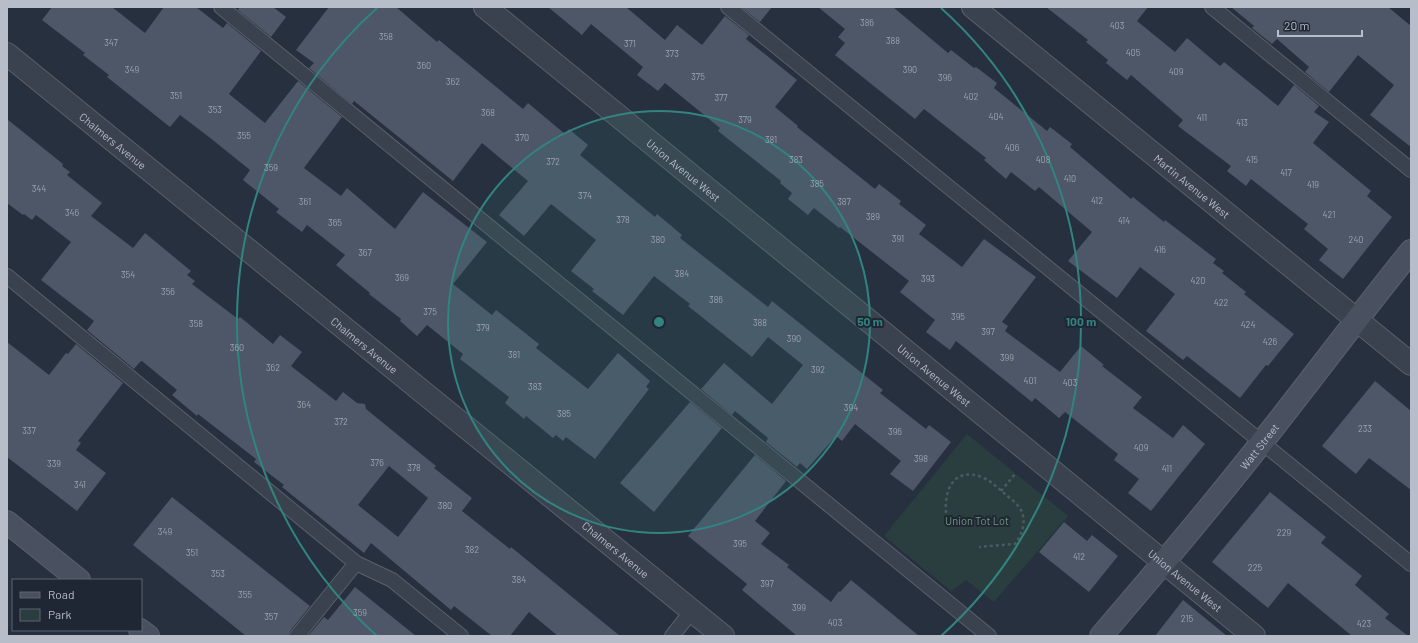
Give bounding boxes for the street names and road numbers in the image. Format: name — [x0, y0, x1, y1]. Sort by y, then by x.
street label: Chalmers Avenue — [77, 109, 149, 171]
street label: Union Avenue West — [644, 136, 723, 204]
street label: Martin Avenue West — [1152, 151, 1233, 221]
street label: Chalmers Avenue — [329, 314, 401, 376]
street label: Union Avenue West — [895, 341, 974, 409]
street label: Watt Street — [1237, 420, 1281, 472]
street label: Chalmers Avenue — [580, 518, 652, 580]
street label: Union Avenue West — [1146, 546, 1225, 614]

